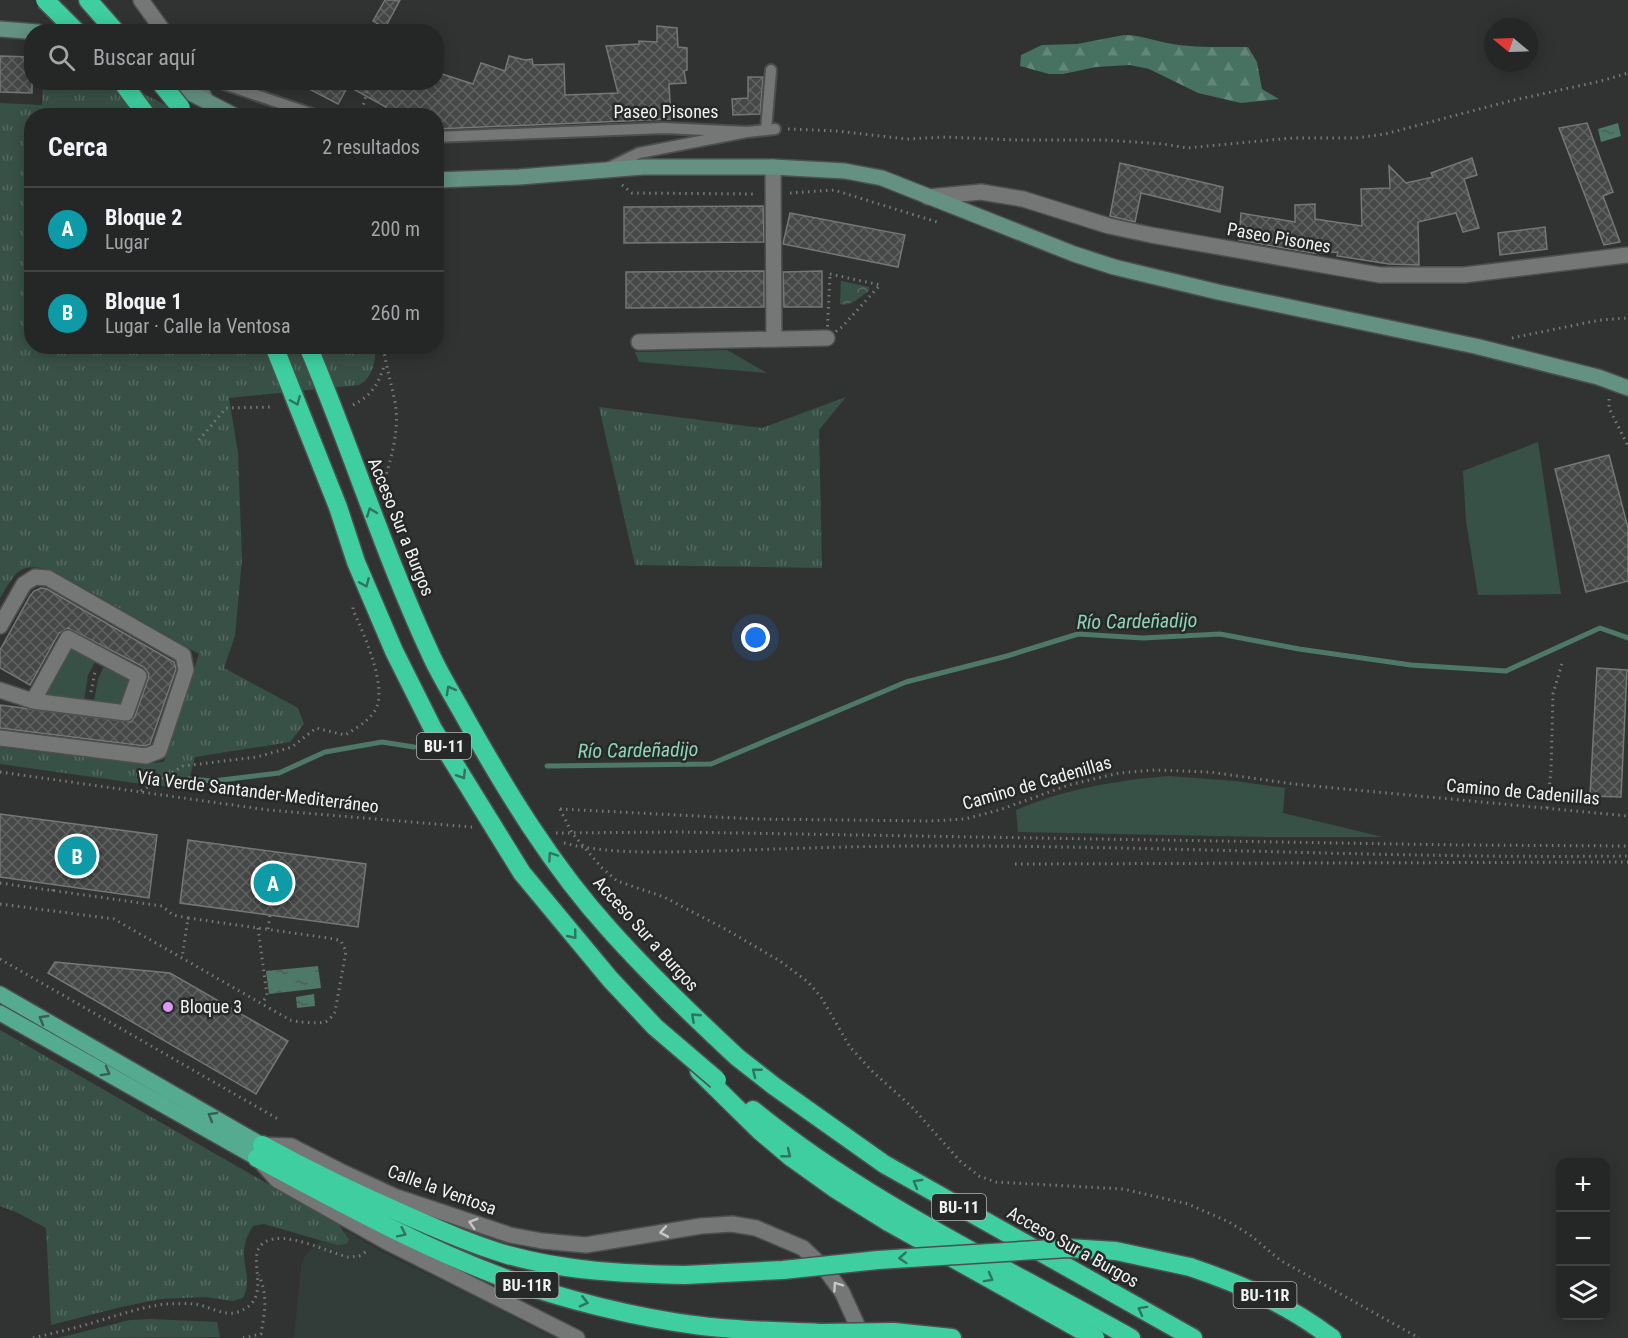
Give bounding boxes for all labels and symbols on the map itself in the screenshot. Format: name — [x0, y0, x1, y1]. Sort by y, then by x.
north arrow — [1484, 18, 1538, 72]
street label: Paseo Pisones — [613, 101, 719, 122]
street label: Paseo Pisones — [1226, 218, 1333, 257]
one-way arrow — [289, 395, 301, 406]
street label: Acceso Sur a Burgos — [364, 455, 439, 599]
one-way arrow — [366, 507, 378, 518]
one-way arrow — [358, 577, 370, 588]
water label: Río Cardeñadijo — [1076, 608, 1198, 634]
your location — [741, 623, 770, 652]
one-way arrow — [446, 685, 457, 696]
road number: BU-11 — [417, 733, 471, 759]
water label: Río Cardeñadijo — [577, 737, 699, 763]
street label: Camino de Cadenillas — [960, 751, 1114, 814]
street label: Vía Verde Santander-Mediterráneo — [136, 766, 380, 817]
one-way arrow — [455, 769, 466, 780]
street label: Camino de Cadenillas — [1445, 774, 1601, 809]
pin: B — [58, 834, 97, 878]
one-way arrow — [548, 852, 559, 863]
pin: A — [254, 860, 292, 906]
street label: Acceso Sur a Burgos — [589, 872, 703, 995]
one-way arrow — [566, 928, 577, 939]
place label: Bloque 3 — [180, 996, 242, 1017]
marker: Bloque 3 — [161, 1000, 175, 1014]
one-way arrow — [691, 1013, 701, 1024]
one-way arrow — [38, 1014, 49, 1026]
one-way arrow — [100, 1065, 110, 1076]
one-way arrow — [752, 1069, 763, 1080]
one-way arrow — [208, 1111, 218, 1123]
one-way arrow — [780, 1147, 791, 1158]
street label: Calle la Ventosa — [385, 1160, 500, 1219]
one-way arrow — [913, 1179, 923, 1190]
road number: BU-11 — [932, 1194, 986, 1220]
street label: Acceso Sur a Burgos — [1004, 1202, 1143, 1291]
one-way arrow — [468, 1218, 479, 1231]
one-way arrow — [395, 1226, 406, 1238]
one-way arrow — [660, 1226, 669, 1238]
one-way arrow — [898, 1252, 907, 1265]
one-way arrow — [983, 1271, 993, 1282]
road number: BU-11R — [496, 1272, 558, 1298]
one-way arrow — [833, 1281, 844, 1292]
road number: BU-11R — [1234, 1282, 1296, 1308]
one-way arrow — [579, 1294, 589, 1307]
one-way arrow — [1137, 1306, 1148, 1317]

